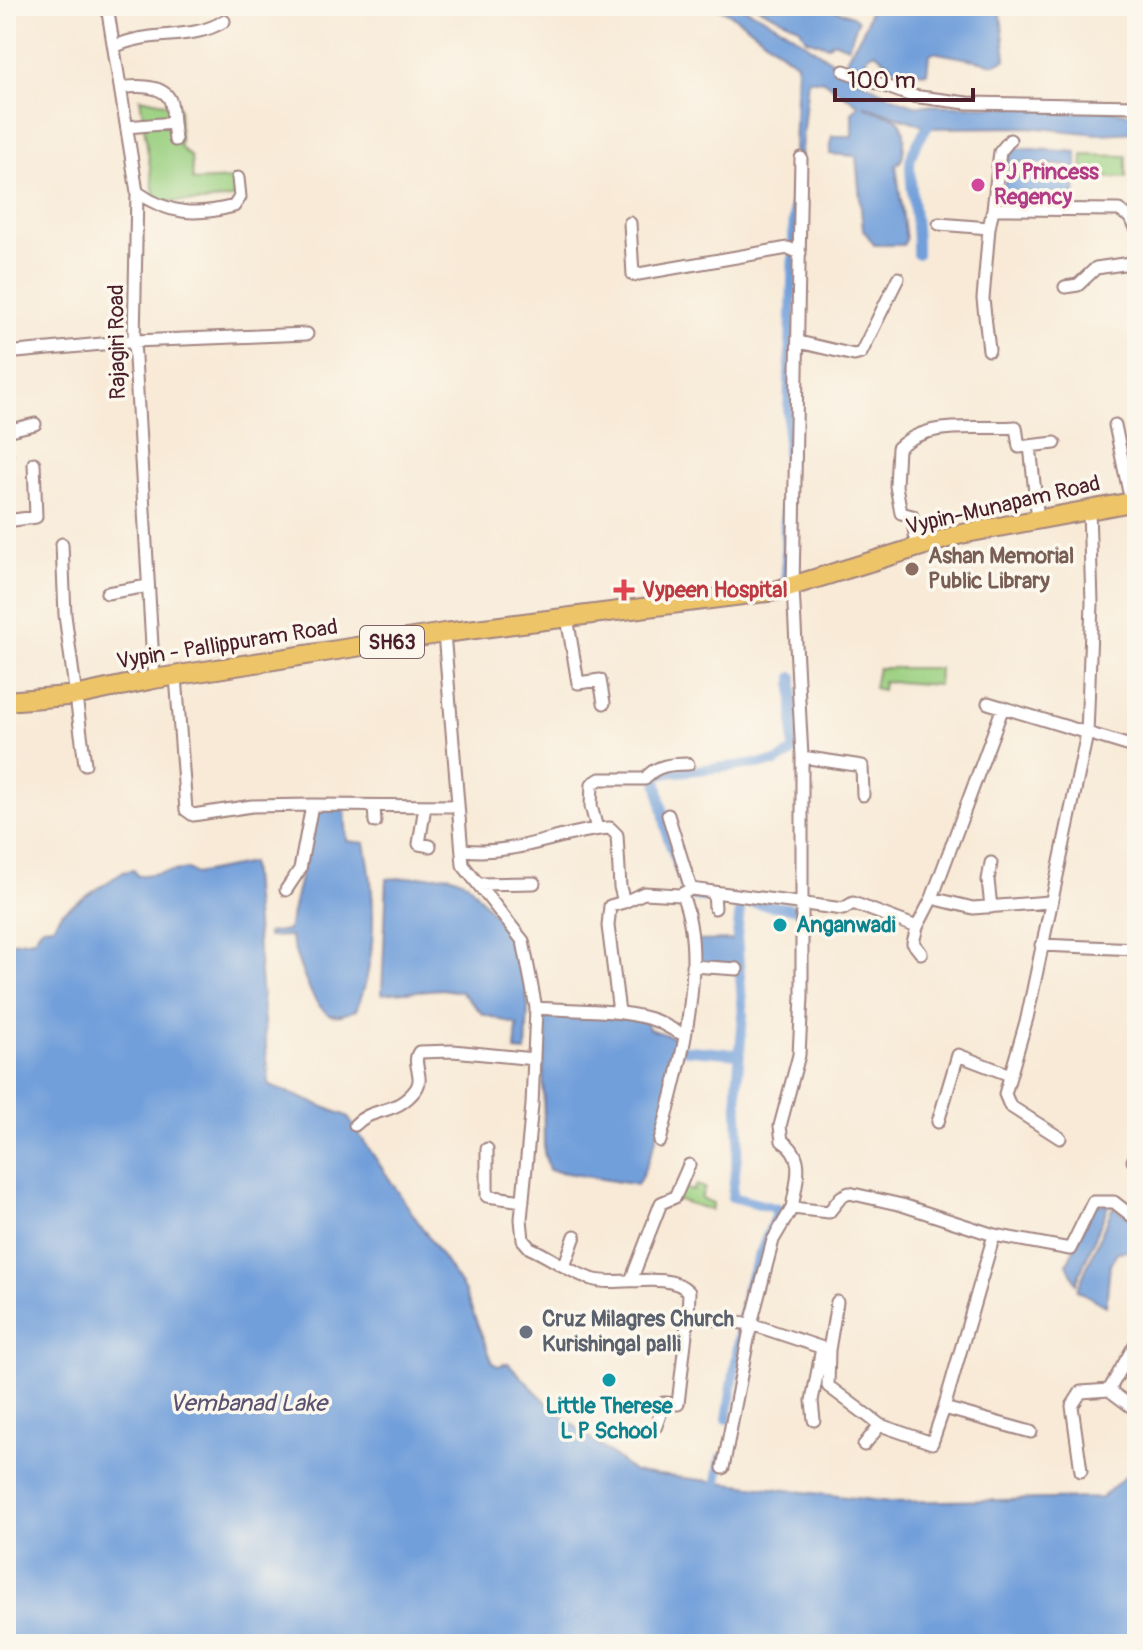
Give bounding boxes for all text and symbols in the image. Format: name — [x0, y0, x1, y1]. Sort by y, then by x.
scale bar — [835, 52, 973, 102]
text: 100 m — [847, 66, 916, 95]
place label: PJ Princess Regency — [994, 158, 1099, 211]
marker: PJ Princess Regency — [969, 176, 987, 194]
street label: Rajagiri Road — [102, 284, 132, 400]
street label: Vypin-Munapam Road — [903, 469, 1103, 541]
place label: Ashan Memorial Public Library — [928, 542, 1074, 595]
marker: Ashan Memorial Public Library — [903, 560, 921, 578]
place label: Vypeen Hospital — [642, 576, 788, 604]
marker: Vypeen Hospital — [613, 579, 635, 601]
street label: Vypin - Pallippuram Road — [114, 613, 340, 675]
road number: SH63 — [360, 626, 424, 658]
place label: Anganwadi — [796, 911, 896, 939]
marker: Anganwadi — [771, 916, 789, 934]
place label: Cruz Milagres Church Kurishingal palli — [542, 1305, 734, 1358]
marker: Cruz Milagres Church Kurishingal palli — [517, 1323, 535, 1341]
marker: Little Therese L P School — [600, 1371, 618, 1389]
water label: Vembanad Lake — [169, 1389, 329, 1418]
place label: Little Therese L P School — [545, 1392, 674, 1445]

